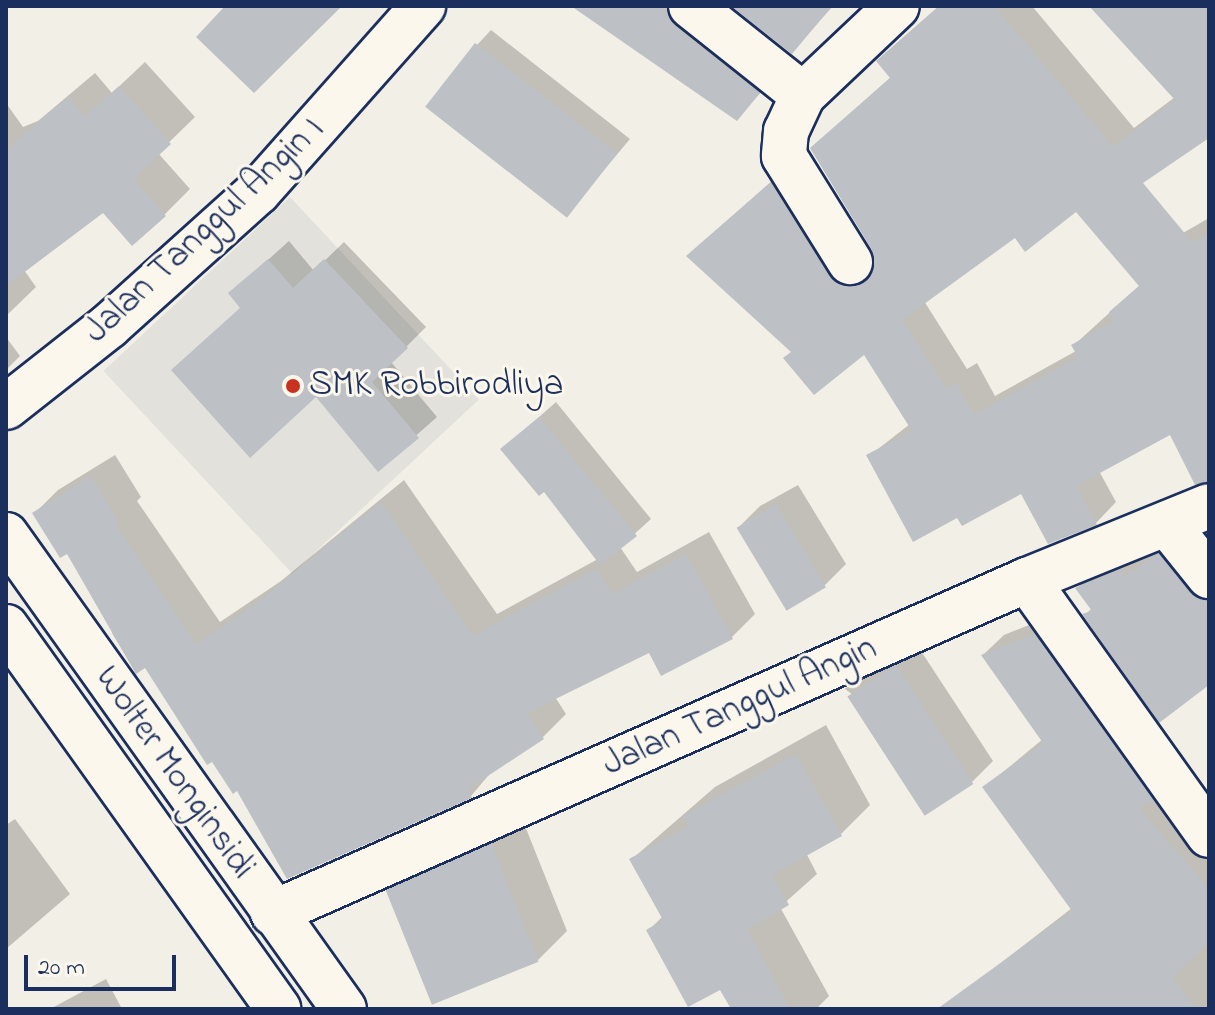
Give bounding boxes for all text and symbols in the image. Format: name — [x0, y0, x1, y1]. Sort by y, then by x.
street label: Jalan Tanggul Angin I — [76, 109, 334, 353]
place label: SMK Robbirodliya — [309, 364, 563, 408]
marker: SMK Robbirodliya — [284, 377, 302, 395]
street label: Jalan Tanggul Angin — [596, 627, 884, 787]
street label: Wolter Monginsidi — [85, 658, 263, 888]
scale bar — [28, 939, 180, 989]
text: 20 m — [38, 951, 85, 986]

